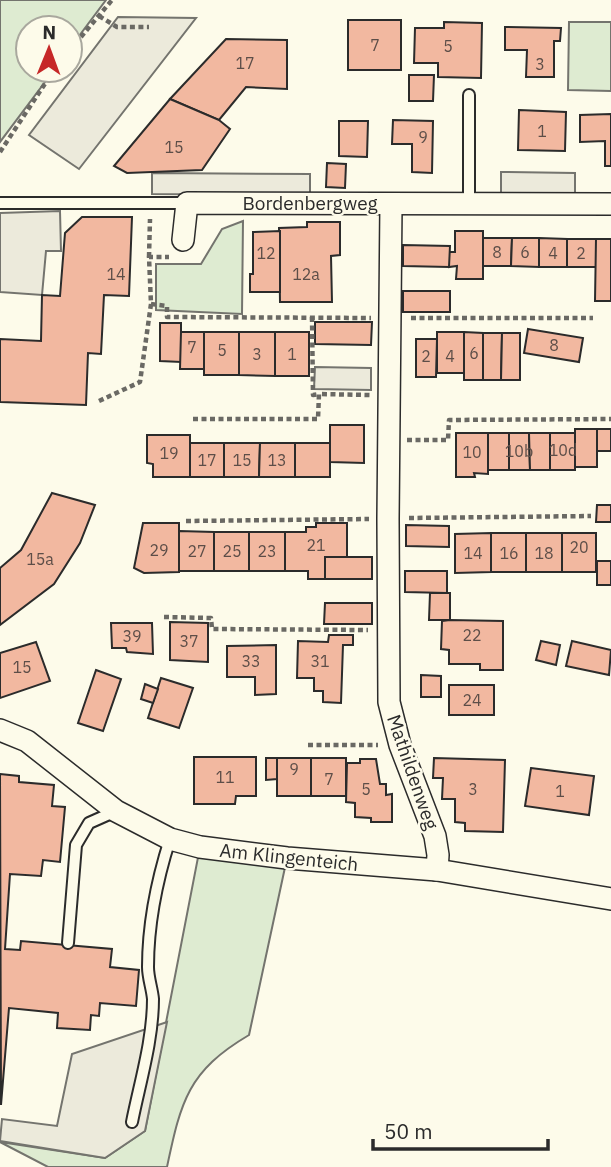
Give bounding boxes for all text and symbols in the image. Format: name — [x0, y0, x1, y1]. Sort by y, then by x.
north arrow — [14, 14, 84, 84]
text: N — [42, 20, 56, 44]
house number: 7 — [370, 35, 380, 55]
house number: 5 — [443, 36, 453, 56]
house number: 17 — [235, 53, 255, 73]
house number: 3 — [535, 54, 545, 74]
house number: 1 — [537, 121, 547, 141]
house number: 9 — [418, 127, 428, 147]
house number: 15 — [164, 137, 184, 157]
street label: Bordenbergweg — [242, 191, 378, 215]
house number: 8 — [492, 242, 502, 262]
house number: 6 — [520, 242, 530, 262]
house number: 12 — [256, 243, 276, 263]
house number: 4 — [548, 243, 558, 263]
house number: 2 — [576, 243, 586, 263]
house number: 14 — [106, 264, 126, 284]
house number: 12a — [292, 264, 320, 284]
house number: 8 — [549, 335, 559, 355]
house number: 7 — [187, 337, 197, 357]
house number: 5 — [217, 340, 227, 360]
house number: 6 — [469, 343, 479, 363]
house number: 3 — [252, 344, 262, 364]
house number: 1 — [287, 344, 297, 364]
house number: 2 — [421, 346, 431, 366]
house number: 4 — [445, 346, 455, 366]
house number: 10d — [549, 440, 577, 460]
house number: 10b — [505, 441, 533, 461]
house number: 10 — [462, 442, 482, 462]
house number: 19 — [159, 443, 179, 463]
house number: 17 — [197, 450, 217, 470]
house number: 15 — [232, 450, 252, 470]
house number: 13 — [267, 450, 287, 470]
house number: 21 — [306, 535, 326, 555]
house number: 20 — [569, 537, 589, 557]
house number: 29 — [149, 540, 169, 560]
house number: 27 — [187, 541, 207, 561]
house number: 25 — [222, 541, 242, 561]
house number: 23 — [257, 541, 277, 561]
house number: 14 — [463, 543, 483, 563]
house number: 16 — [499, 543, 519, 563]
house number: 18 — [534, 543, 554, 563]
house number: 15a — [26, 549, 54, 569]
house number: 22 — [462, 625, 482, 645]
house number: 39 — [122, 626, 142, 646]
house number: 37 — [179, 631, 199, 651]
house number: 33 — [241, 651, 261, 671]
house number: 31 — [310, 651, 330, 671]
house number: 15 — [12, 657, 32, 677]
house number: 24 — [462, 690, 482, 710]
street label: Mathildenweg — [382, 711, 444, 833]
house number: 9 — [289, 759, 299, 779]
house number: 11 — [215, 767, 235, 787]
house number: 7 — [324, 769, 334, 789]
house number: 5 — [361, 779, 371, 799]
house number: 3 — [468, 779, 478, 799]
house number: 1 — [555, 781, 565, 801]
street label: Am Klingenteich — [218, 838, 360, 876]
scale bar — [373, 1108, 548, 1152]
text: 50 m — [384, 1117, 433, 1145]

